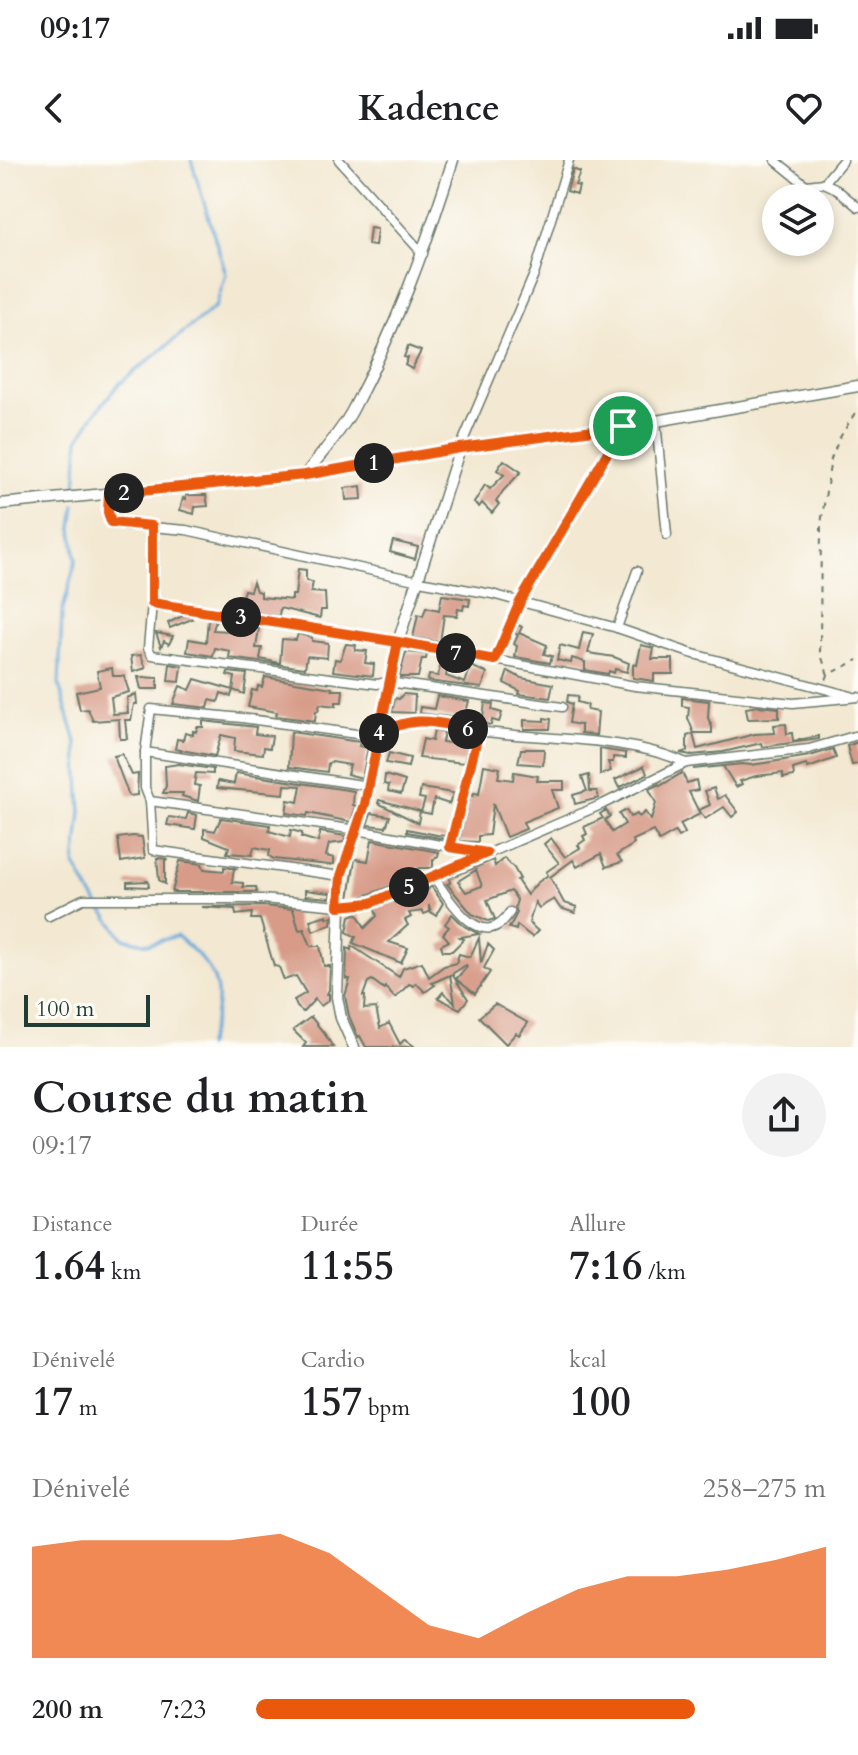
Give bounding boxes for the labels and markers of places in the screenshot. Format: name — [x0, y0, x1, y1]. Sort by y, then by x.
pin — [589, 392, 657, 460]
pin: 1 — [354, 443, 394, 483]
pin: 2 — [104, 473, 144, 513]
pin: 3 — [221, 597, 261, 637]
pin: 7 — [436, 633, 476, 673]
pin: 6 — [448, 709, 488, 749]
pin: 4 — [359, 713, 399, 753]
pin: 5 — [389, 867, 429, 907]

